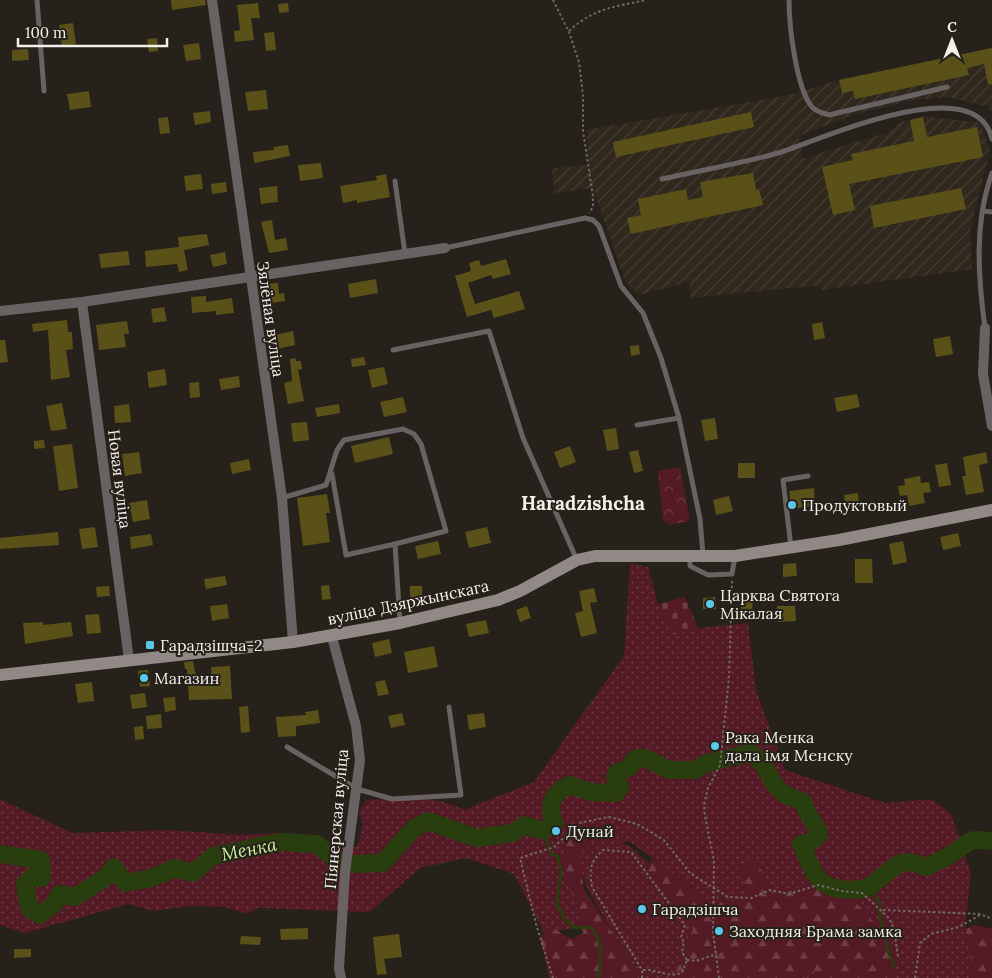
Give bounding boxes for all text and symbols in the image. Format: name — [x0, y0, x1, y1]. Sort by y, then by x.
scale bar — [18, 15, 166, 47]
north arrow — [927, 15, 977, 65]
text: С — [947, 18, 957, 36]
text: 100 m — [25, 23, 66, 42]
street label: Зялёная вуліца — [253, 260, 289, 378]
street label: Новая вуліца — [104, 428, 136, 530]
district label: Haradzishcha — [521, 491, 645, 515]
place label: Продуктовый — [802, 495, 907, 515]
marker: Продуктовый — [786, 499, 798, 511]
street label: вуліца Дзяржынскага — [325, 575, 491, 629]
place label: Царква Святога Мікалая — [720, 585, 840, 623]
marker: Царква Святога Мікалая — [704, 598, 716, 610]
place label: Гарадзішча-2 — [160, 635, 263, 655]
marker: Гарадзішча-2 — [144, 639, 156, 651]
place label: Магазин — [154, 668, 220, 688]
marker: Магазин — [138, 672, 150, 684]
place label: Рака Менка дала імя Менску — [725, 727, 853, 765]
marker: Рака Менка дала імя Менску — [709, 740, 721, 752]
street label: Піянерская вуліца — [320, 748, 352, 890]
place label: Дунай — [566, 821, 614, 841]
marker: Дунай — [550, 825, 562, 837]
water label: Менка — [219, 832, 279, 866]
place label: Гарадзішча — [652, 899, 739, 919]
marker: Гарадзішча — [636, 903, 648, 915]
place label: Заходняя Брама замка — [729, 921, 902, 941]
marker: Заходняя Брама замка — [713, 925, 725, 937]

